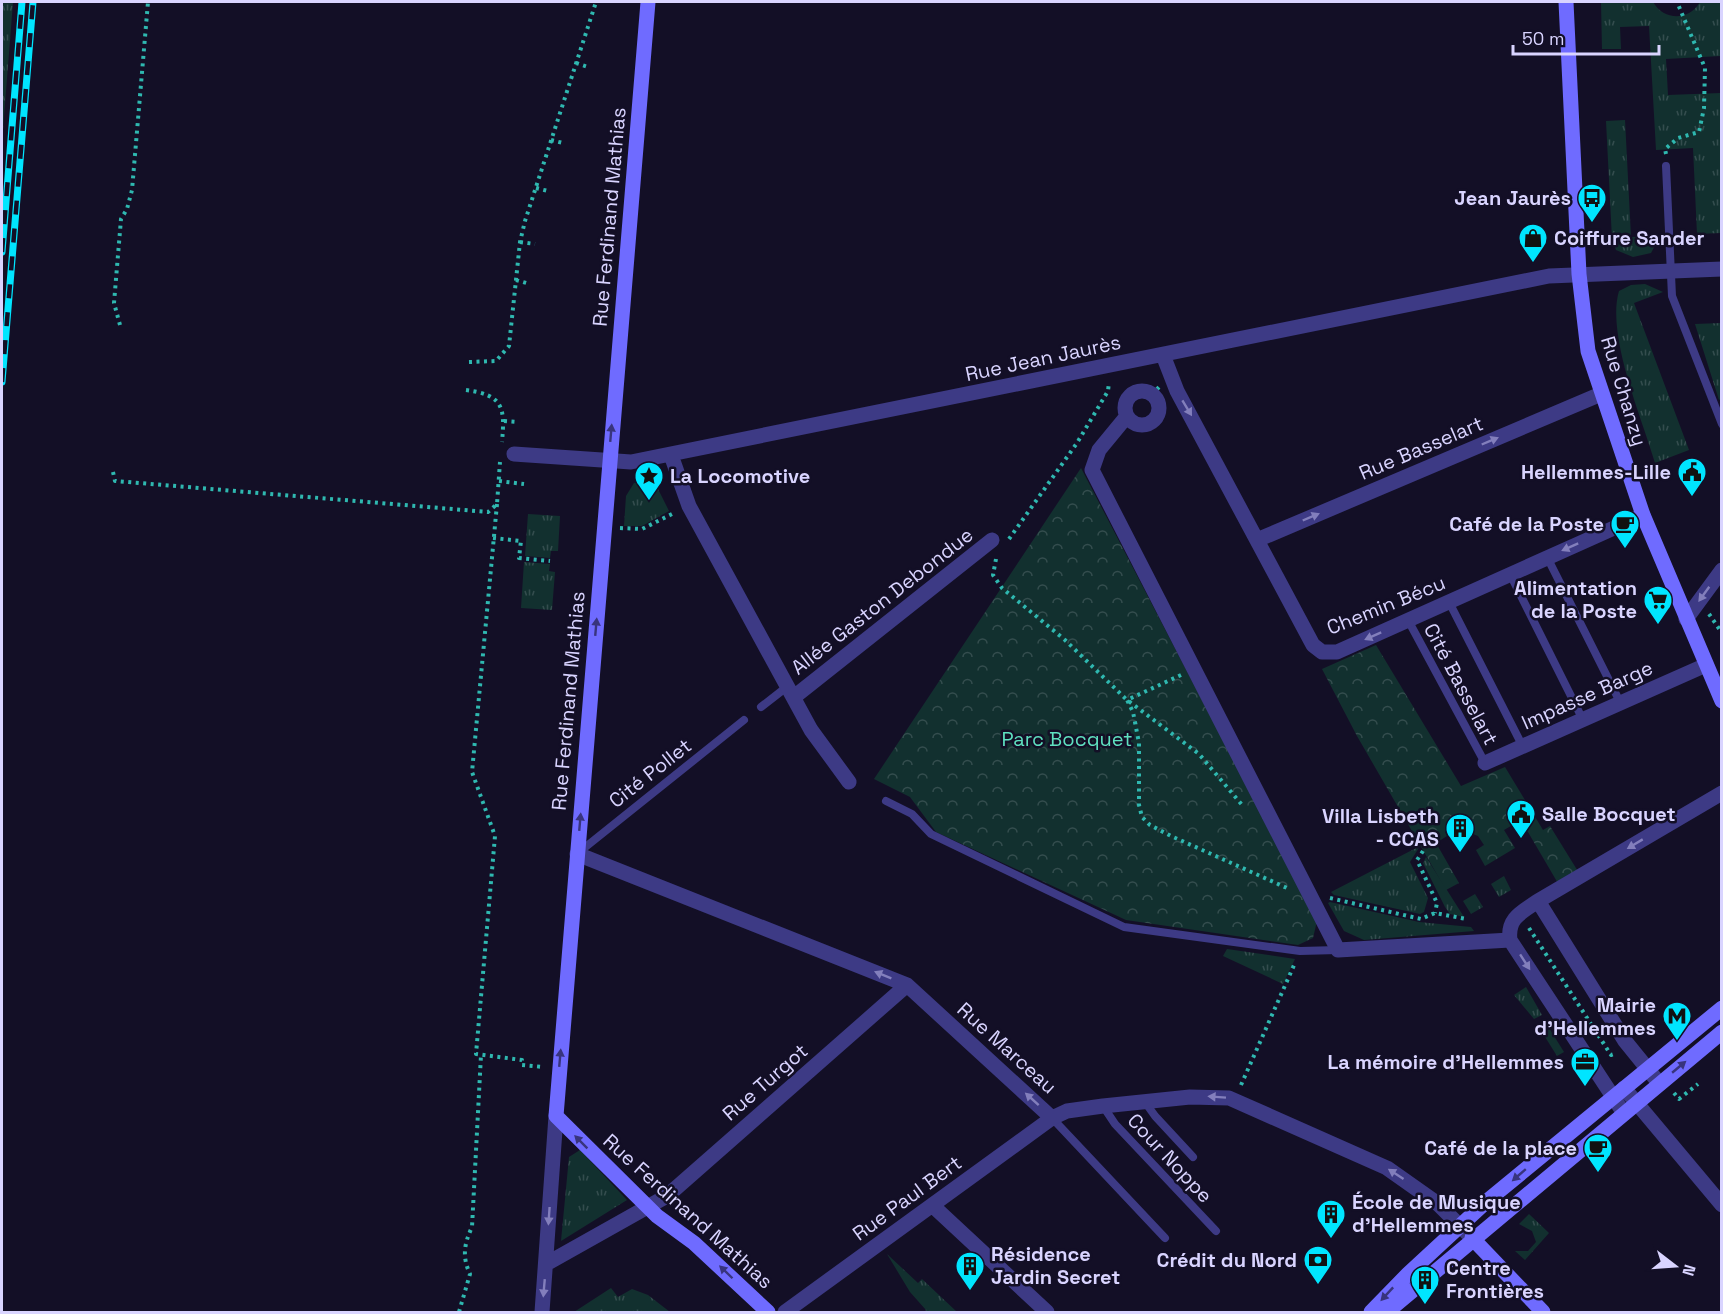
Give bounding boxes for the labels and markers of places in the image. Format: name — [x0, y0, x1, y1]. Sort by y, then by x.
bus stop icon: Jean Jaurès — [1576, 182, 1608, 224]
place label: Jean Jaurès — [1454, 185, 1571, 211]
shop icon: Coiffure Sander — [1517, 222, 1549, 264]
place label: Coiffure Sander — [1554, 225, 1704, 251]
public building icon: Hellemmes-Lille — [1676, 456, 1708, 498]
place label: Hellemmes-Lille — [1521, 459, 1671, 485]
place icon: La Locomotive — [633, 460, 665, 502]
place label: La Locomotive — [670, 463, 810, 489]
cafe icon: Café de la Poste — [1609, 508, 1641, 550]
place label: Café de la Poste — [1449, 511, 1604, 537]
place label: Alimentation de la Poste — [1514, 575, 1637, 624]
supermarket icon: Alimentation de la Poste — [1642, 584, 1674, 626]
public building icon: Salle Bocquet — [1505, 798, 1537, 840]
place label: Salle Bocquet — [1542, 801, 1676, 827]
place label: Villa Lisbeth - CCAS — [1322, 803, 1439, 852]
building icon: Villa Lisbeth - CCAS — [1444, 812, 1476, 854]
place label: Mairie d'Hellemmes — [1534, 992, 1656, 1041]
metro station icon: Mairie d'Hellemmes — [1661, 1000, 1693, 1042]
office icon: La mémoire d’Hellemmes — [1569, 1046, 1601, 1088]
place label: La mémoire d’Hellemmes — [1327, 1049, 1564, 1075]
cafe icon: Café de la place — [1582, 1132, 1614, 1174]
place label: Café de la place — [1424, 1135, 1577, 1161]
place label: École de Musique d'Hellemmes — [1352, 1189, 1521, 1238]
building icon: École de Musique d'Hellemmes — [1315, 1198, 1347, 1240]
place label: Résidence Jardin Secret — [991, 1241, 1120, 1290]
bank icon: Crédit du Nord — [1302, 1244, 1334, 1286]
place label: Crédit du Nord — [1157, 1247, 1297, 1273]
building icon: Résidence Jardin Secret — [954, 1250, 986, 1292]
place label: Centre Frontières — [1446, 1255, 1544, 1304]
building icon: Centre Frontières — [1409, 1264, 1441, 1306]

